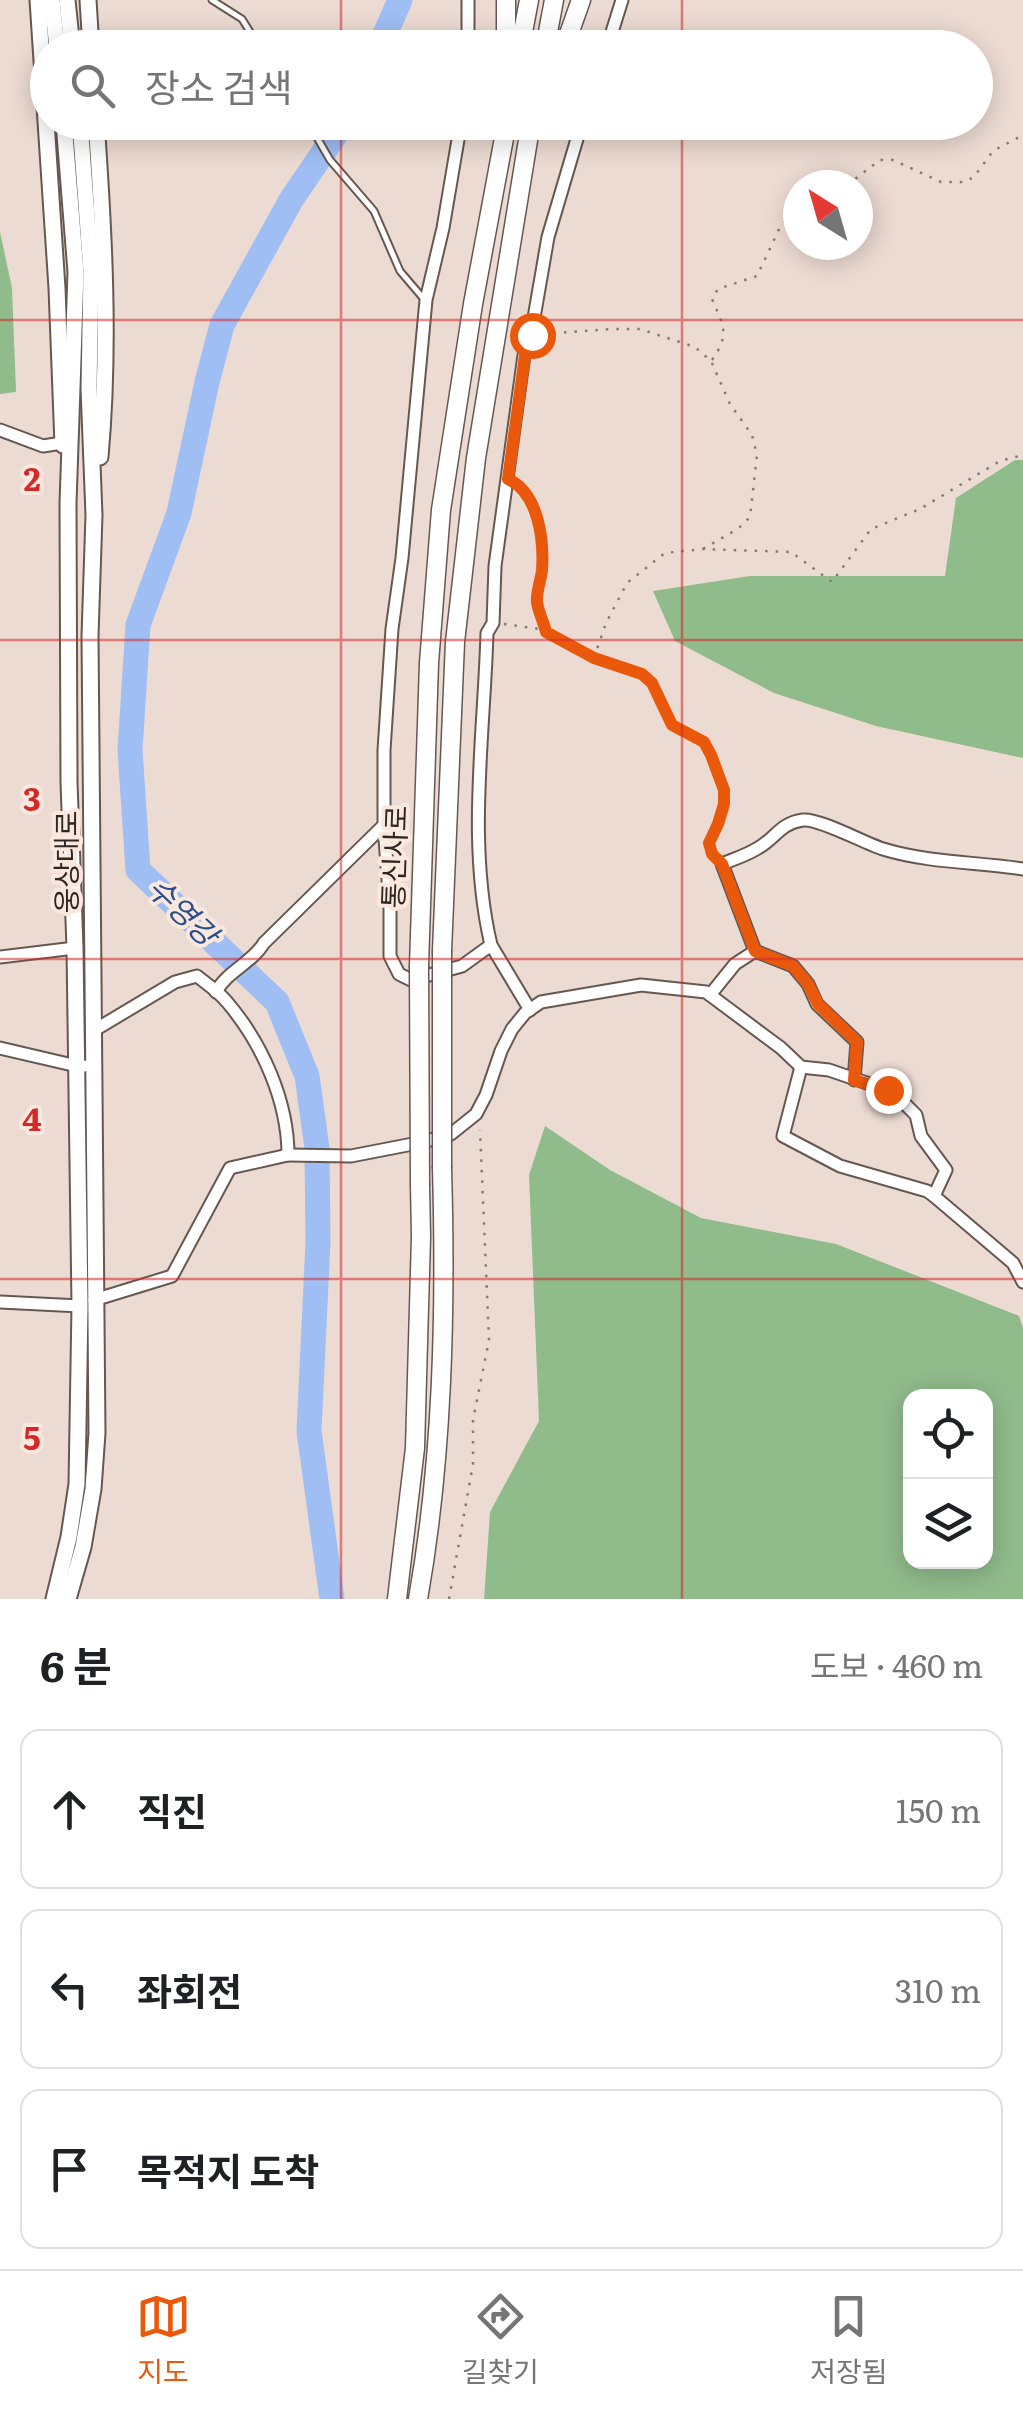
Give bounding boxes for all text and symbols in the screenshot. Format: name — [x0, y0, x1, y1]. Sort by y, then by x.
search box — [30, 30, 993, 140]
text: 장소 검색 — [145, 57, 292, 114]
icon: search — [65, 58, 120, 113]
north arrow — [783, 170, 873, 260]
route start — [510, 313, 556, 359]
text: 2 — [23, 453, 41, 501]
text: 3 — [23, 773, 41, 821]
street label: 통신사로 — [370, 805, 416, 909]
street label: 웅상대로 — [44, 810, 86, 914]
water label: 수영강 — [139, 865, 232, 957]
route end — [866, 1068, 912, 1114]
text: 4 — [22, 1093, 42, 1141]
map controls — [903, 1389, 993, 1569]
button: locate — [903, 1389, 993, 1479]
text: 5 — [23, 1412, 41, 1460]
button: layers — [903, 1479, 993, 1569]
text: 6 분 — [40, 1633, 112, 1695]
text: 도보 · 460 m — [810, 1640, 983, 1688]
text: 직진 — [137, 1781, 207, 1838]
icon: ahead — [42, 1782, 97, 1837]
text: 150 m — [896, 1785, 981, 1833]
text: 좌회전 — [137, 1961, 242, 2018]
icon: left — [42, 1962, 97, 2017]
text: 310 m — [895, 1965, 981, 2013]
text: 목적지 도착 — [137, 2141, 319, 2198]
icon: arrive — [42, 2142, 97, 2197]
tab: 지도 — [136, 2289, 191, 2391]
tab: 길찾기 — [462, 2289, 539, 2391]
tab: 저장됨 — [810, 2289, 887, 2391]

